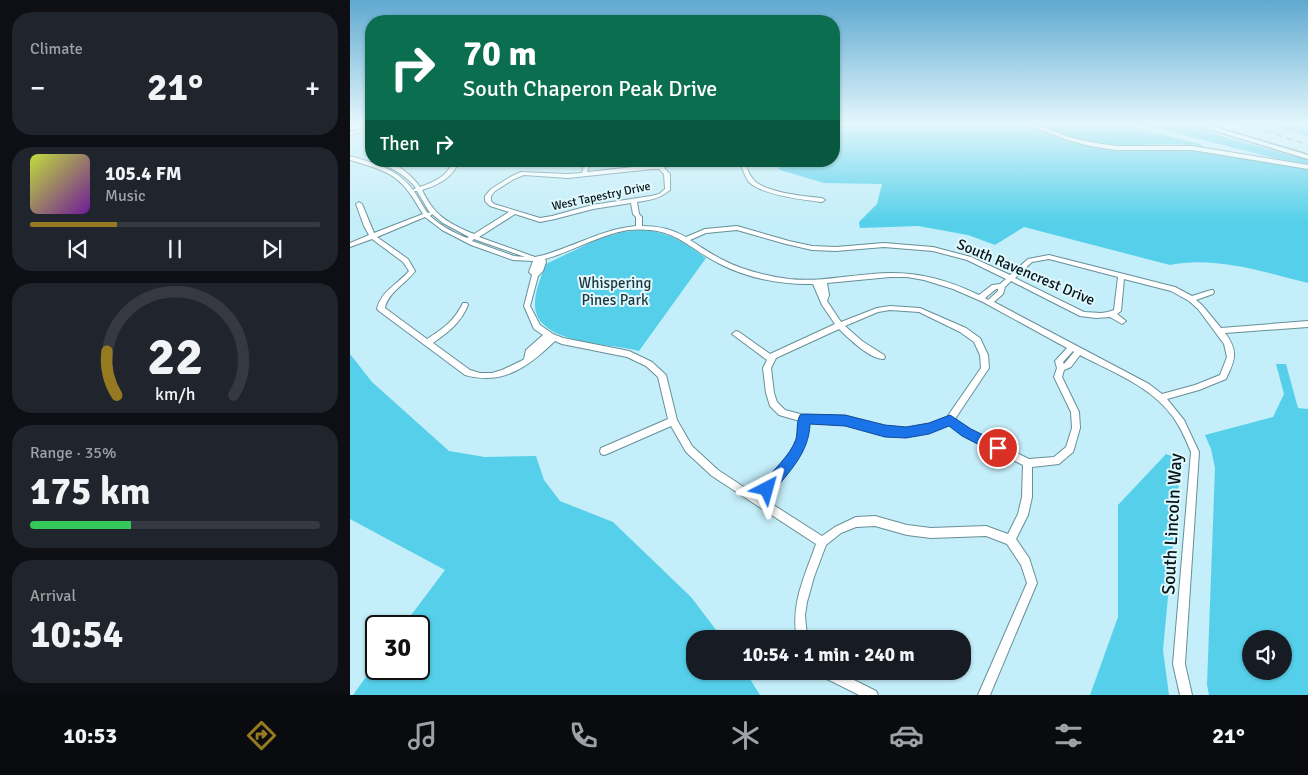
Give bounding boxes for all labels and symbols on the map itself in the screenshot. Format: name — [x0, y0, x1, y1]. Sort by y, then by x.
street label: West Tapestry Drive — [550, 179, 652, 214]
street label: South Ravencrest Drive — [954, 235, 1098, 309]
park label: Whispering Pines Park — [579, 274, 652, 309]
pin — [977, 427, 1019, 469]
street label: South Lincoln Way — [1157, 452, 1187, 595]
position arrow — [740, 462, 792, 514]
speed limit sign: 30 — [365, 615, 430, 680]

